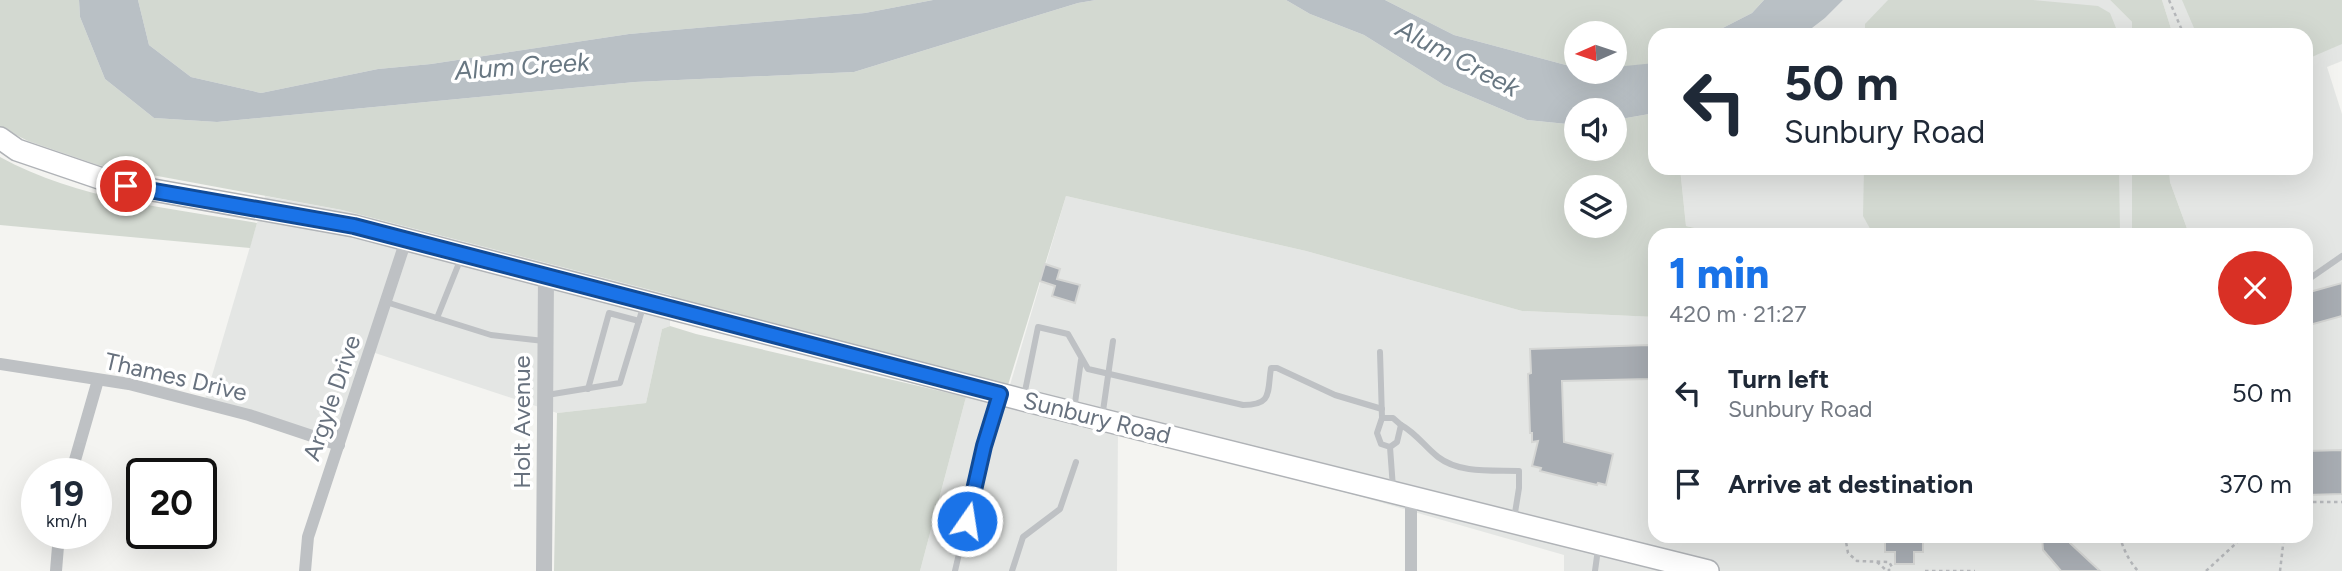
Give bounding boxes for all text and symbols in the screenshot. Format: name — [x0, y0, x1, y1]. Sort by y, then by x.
water label: Alum Creek — [1390, 12, 1526, 105]
north arrow — [1564, 21, 1628, 84]
map controls — [1564, 21, 1627, 238]
water label: Alum Creek — [452, 45, 592, 87]
text: 50 m — [1784, 53, 1899, 112]
icon: left — [1669, 56, 1760, 147]
button: sound — [1564, 98, 1627, 161]
text: Sunbury Road — [1784, 113, 1985, 151]
pin — [96, 156, 156, 216]
icon: arrive — [107, 167, 145, 205]
button: layers — [1564, 175, 1627, 238]
text: 1 min — [1669, 248, 1769, 299]
button: close — [2218, 251, 2292, 325]
text: 420 m · 21:27 — [1669, 300, 1807, 328]
street label: Argyle Drive — [297, 331, 367, 464]
street label: Thames Drive — [102, 346, 250, 407]
street label: Holt Avenue — [507, 355, 536, 489]
text: Turn left — [1728, 363, 1829, 395]
icon: left — [1669, 374, 1707, 412]
text: 50 m — [2232, 377, 2292, 409]
street label: Sunbury Road — [1020, 385, 1174, 450]
text: Sunbury Road — [1728, 395, 1873, 423]
speed limit sign: 20 — [126, 458, 217, 549]
icon: arrive — [1669, 465, 1707, 503]
text: Arrive at destination — [1728, 468, 1973, 500]
text: 370 m — [2219, 468, 2292, 500]
text: 19 — [49, 473, 84, 515]
position arrow — [930, 484, 1004, 558]
text: km/h — [46, 510, 87, 532]

